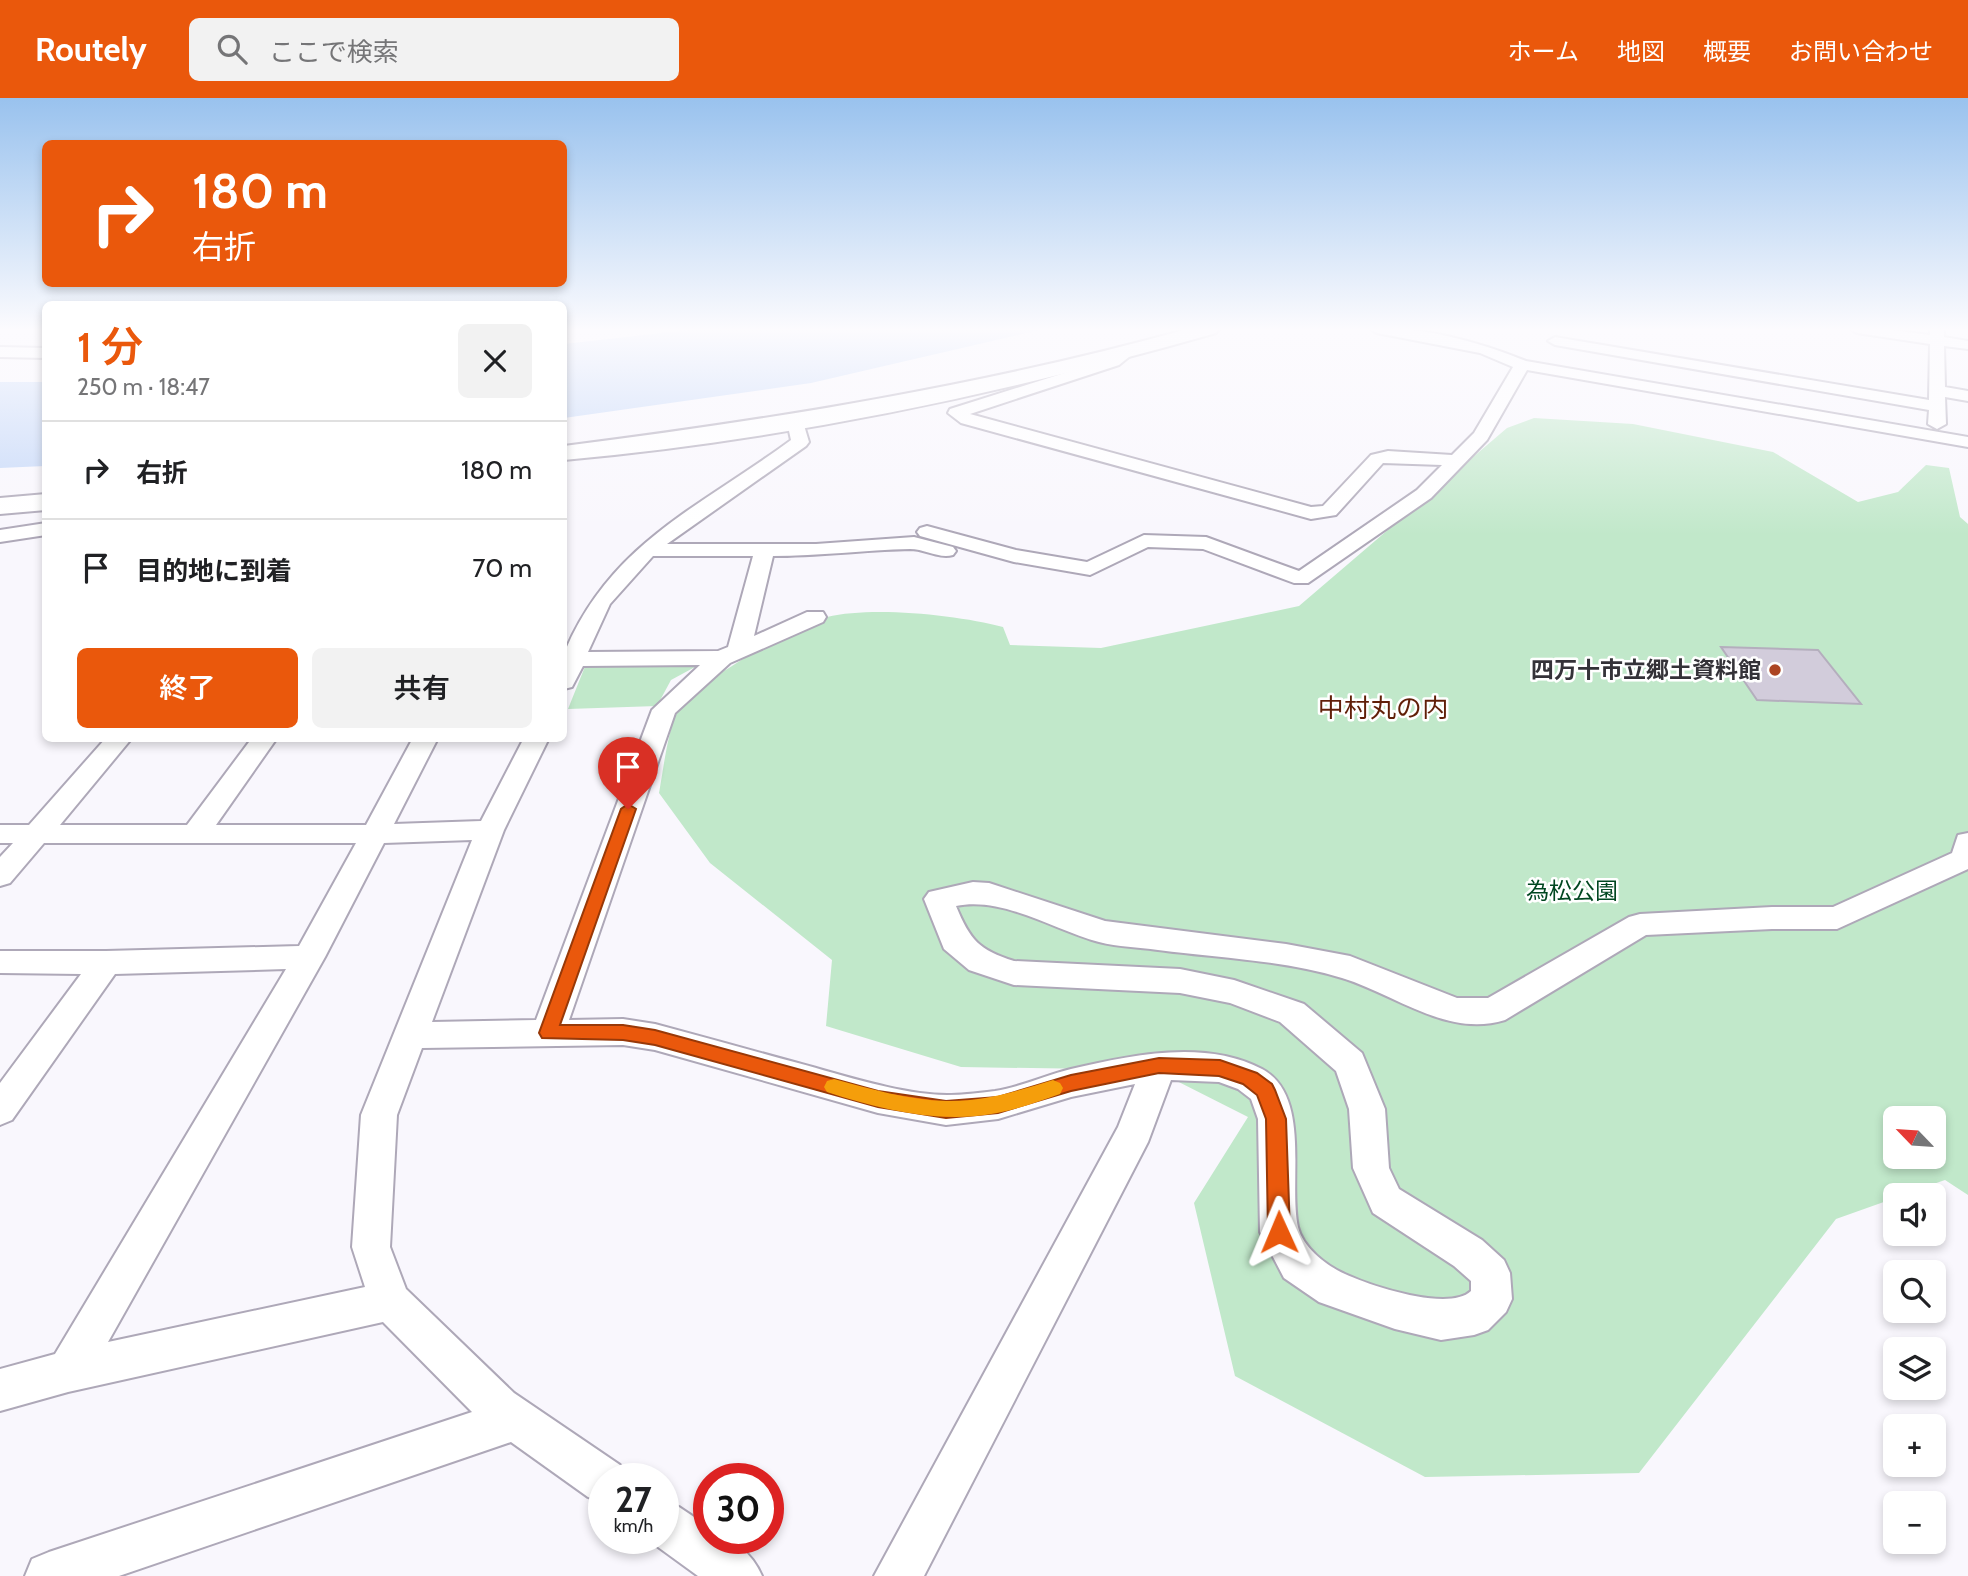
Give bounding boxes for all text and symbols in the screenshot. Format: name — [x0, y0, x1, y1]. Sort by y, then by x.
search box — [189, 18, 679, 81]
text: Routely — [35, 29, 147, 69]
icon: search — [213, 30, 251, 68]
text: ここで検索 — [269, 36, 399, 68]
text: ホーム — [1508, 37, 1579, 66]
text: 地図 — [1617, 37, 1665, 66]
text: 概要 — [1703, 37, 1751, 66]
text: お問い合わせ — [1789, 37, 1933, 66]
text: 180 m — [192, 161, 328, 220]
icon: right — [77, 168, 168, 259]
text: 右折 — [192, 227, 256, 266]
text: 1 分 — [77, 321, 143, 373]
button: close — [458, 324, 532, 398]
text: 250 m · 18:47 — [77, 373, 210, 401]
icon: right — [77, 451, 115, 489]
text: 180 m — [461, 454, 532, 486]
text: 右折 — [136, 457, 188, 489]
icon: arrive — [77, 549, 115, 587]
text: 70 m — [472, 552, 532, 584]
text: 目的地に到着 — [136, 555, 292, 587]
button: 終了 — [77, 648, 298, 728]
button: 共有 — [312, 648, 532, 728]
place label: 四万十市立郷土資料館 — [1531, 656, 1761, 684]
marker: 四万十市立郷土資料館 — [1767, 662, 1783, 678]
district label: 中村丸の内 — [1318, 692, 1448, 724]
pin — [598, 737, 658, 809]
icon: arrive — [609, 748, 647, 786]
park label: 為松公園 — [1526, 877, 1618, 905]
north arrow — [1883, 1106, 1946, 1169]
map controls — [1883, 1106, 1946, 1554]
button: sound — [1883, 1183, 1946, 1246]
position arrow — [1242, 1195, 1316, 1269]
button: search — [1883, 1260, 1946, 1323]
button: layers — [1883, 1337, 1946, 1400]
button: + — [1883, 1414, 1946, 1477]
speed limit sign: 30 — [693, 1463, 784, 1554]
text: 27 — [615, 1478, 652, 1521]
button: − — [1883, 1491, 1946, 1554]
text: km/h — [614, 1515, 653, 1537]

